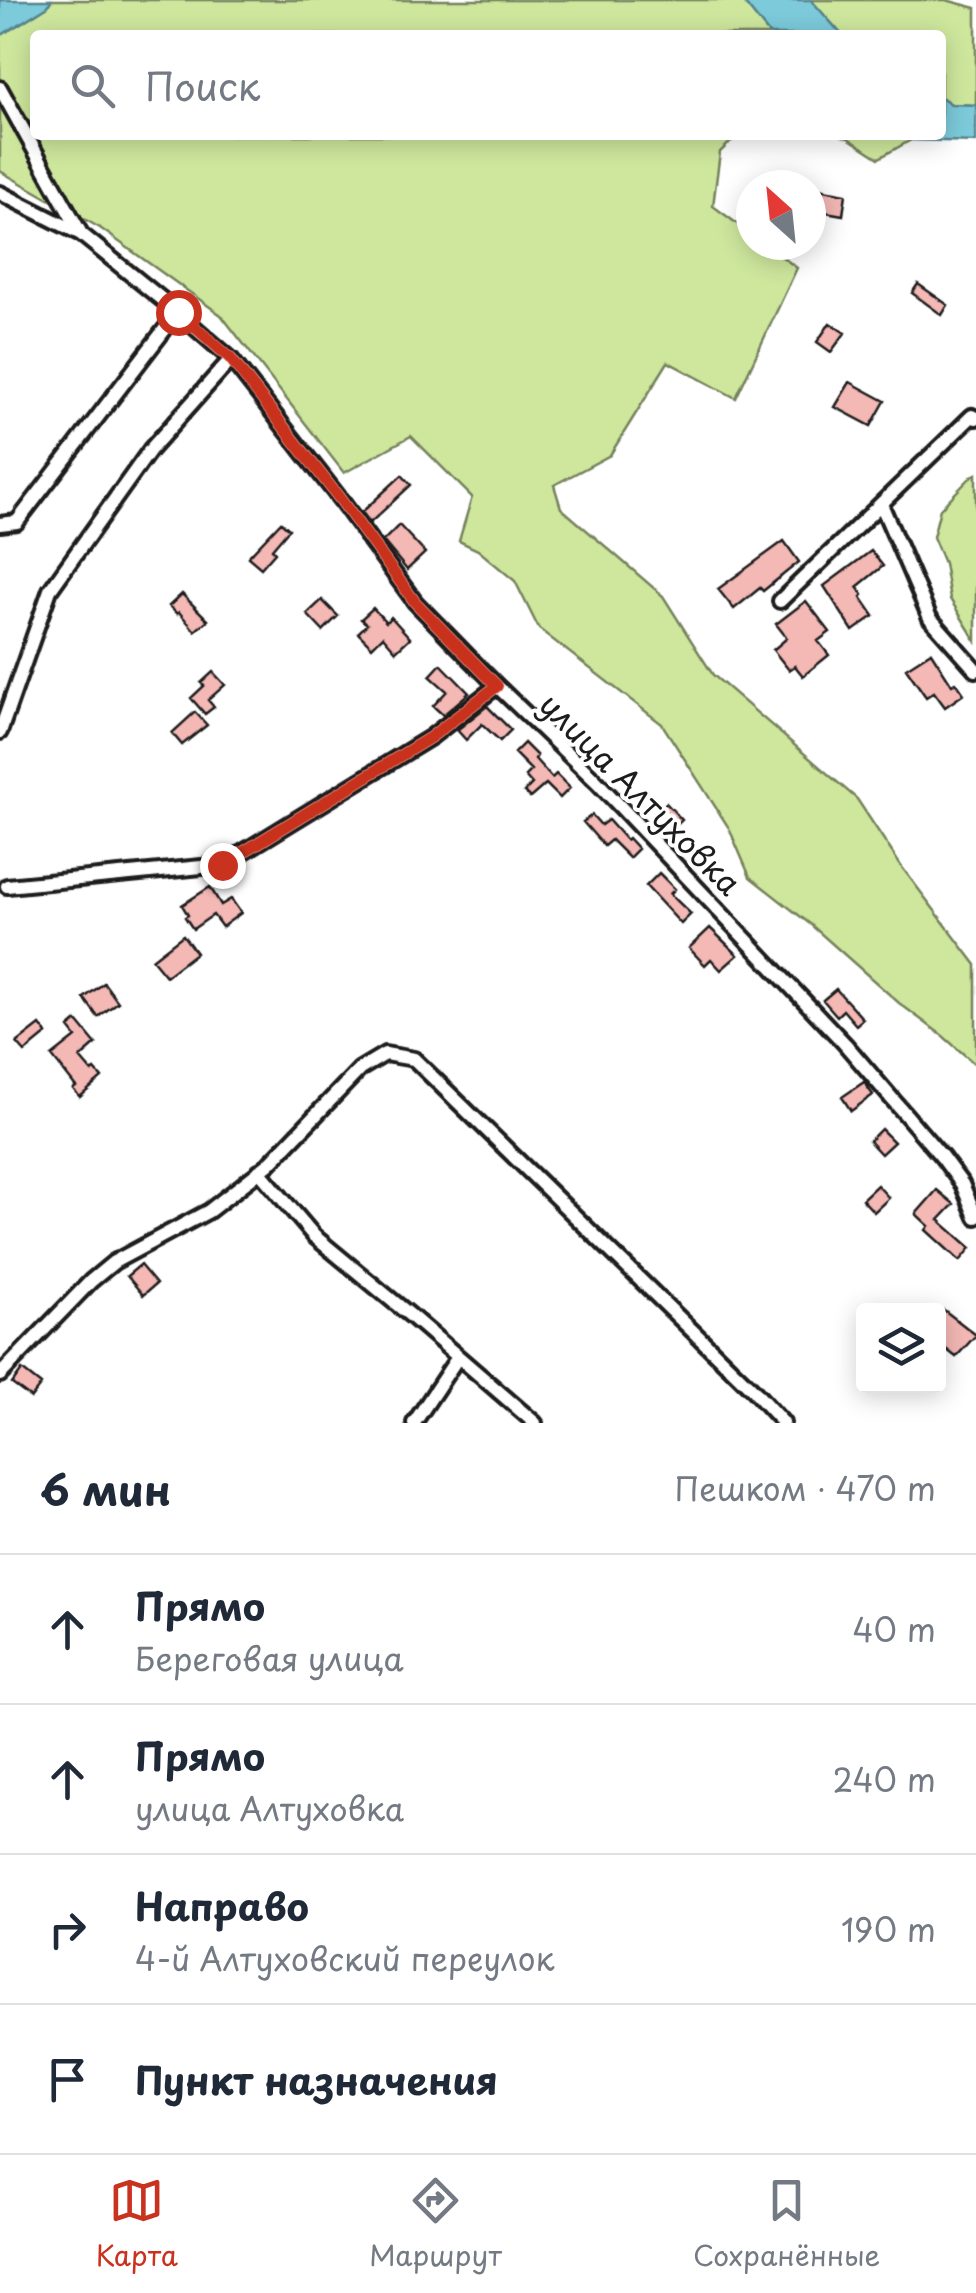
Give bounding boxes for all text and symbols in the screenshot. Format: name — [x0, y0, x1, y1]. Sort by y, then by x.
search box — [30, 30, 946, 140]
text: Поиск — [145, 57, 260, 114]
icon: search — [65, 58, 120, 113]
north arrow — [736, 170, 826, 260]
route start — [156, 290, 202, 336]
street label: улица Алтуховка — [529, 681, 754, 906]
route end — [200, 843, 246, 889]
map controls — [856, 1303, 946, 1393]
button: layers — [856, 1303, 946, 1393]
text: 6 мин — [40, 1457, 171, 1520]
text: Пешком · 470 m — [675, 1464, 936, 1512]
text: Прямо — [135, 1577, 265, 1634]
icon: ahead — [40, 1602, 95, 1657]
text: 40 m — [852, 1605, 936, 1653]
text: Береговая улица — [135, 1634, 404, 1682]
text: Прямо — [135, 1727, 265, 1784]
icon: ahead — [40, 1752, 95, 1807]
text: 240 m — [833, 1755, 936, 1803]
text: улица Алтуховка — [135, 1784, 404, 1832]
text: Направо — [135, 1877, 309, 1934]
icon: right — [40, 1902, 95, 1957]
text: 190 m — [841, 1905, 936, 1953]
text: 4-й Алтуховский переулок — [135, 1934, 555, 1982]
text: Пункт назначения — [135, 2051, 498, 2108]
icon: arrive — [40, 2052, 95, 2107]
tab: Карта — [96, 2173, 178, 2276]
tab: Маршрут — [369, 2173, 502, 2276]
tab: Сохранённые — [693, 2173, 880, 2276]

